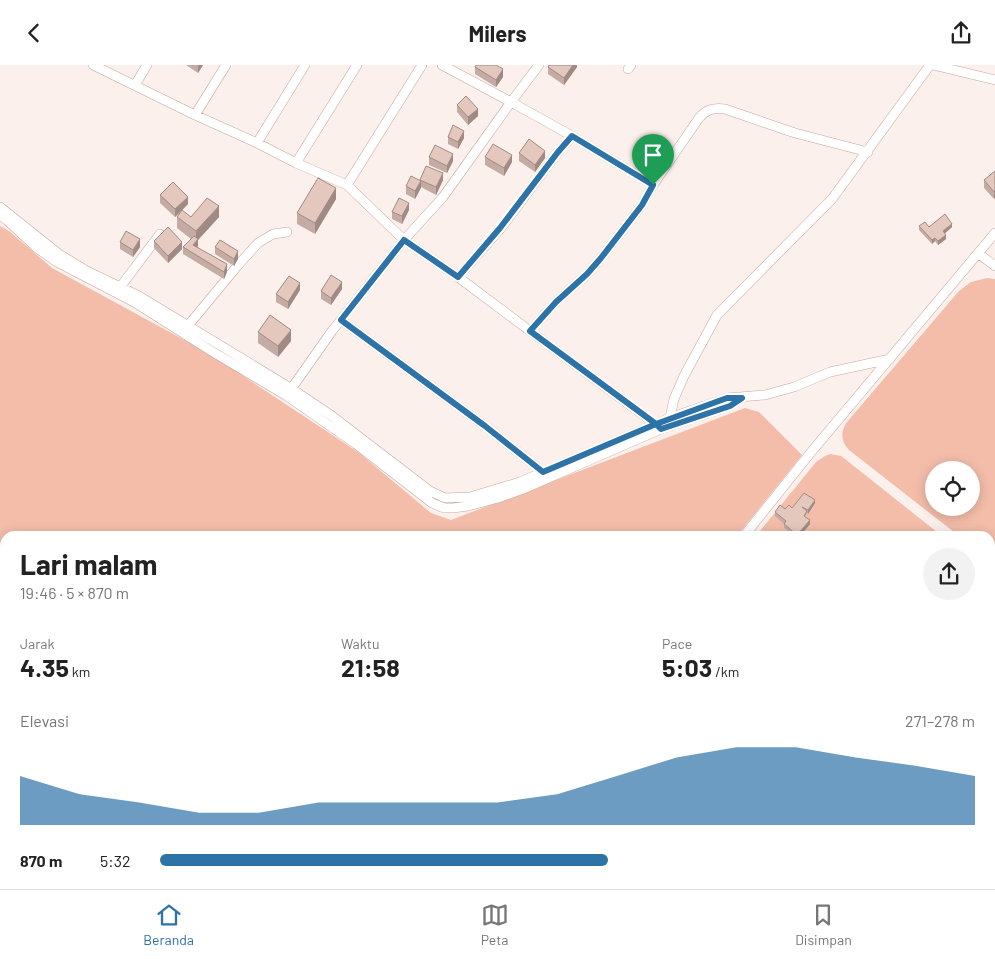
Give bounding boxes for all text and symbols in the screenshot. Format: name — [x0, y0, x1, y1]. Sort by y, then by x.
icon: back — [20, 19, 48, 47]
icon: share — [947, 19, 975, 47]
text: Milers — [468, 20, 527, 46]
pin — [632, 134, 674, 185]
icon: arrive — [639, 141, 667, 169]
map controls — [925, 461, 980, 516]
button: locate — [925, 461, 980, 516]
text: Lari malam — [20, 547, 157, 581]
button: share — [923, 548, 975, 600]
text: 19:46 · 5 × 870 m — [20, 583, 129, 602]
text: Jarak — [20, 635, 54, 652]
text: Waktu — [341, 635, 379, 652]
text: Pace — [662, 635, 692, 652]
text: 4.35 — [20, 652, 69, 682]
text: 21:58 — [341, 652, 400, 682]
text: 5:03 — [662, 652, 712, 682]
text: km — [69, 663, 90, 680]
text: /km — [712, 663, 739, 680]
text: Elevasi — [20, 711, 69, 730]
text: 271–278 m — [905, 711, 975, 730]
text: 870 m — [20, 851, 62, 870]
text: 5:32 — [100, 851, 130, 870]
tab: Beranda — [143, 901, 194, 948]
tab: Peta — [481, 901, 509, 948]
tab: Disimpan — [795, 901, 852, 948]

